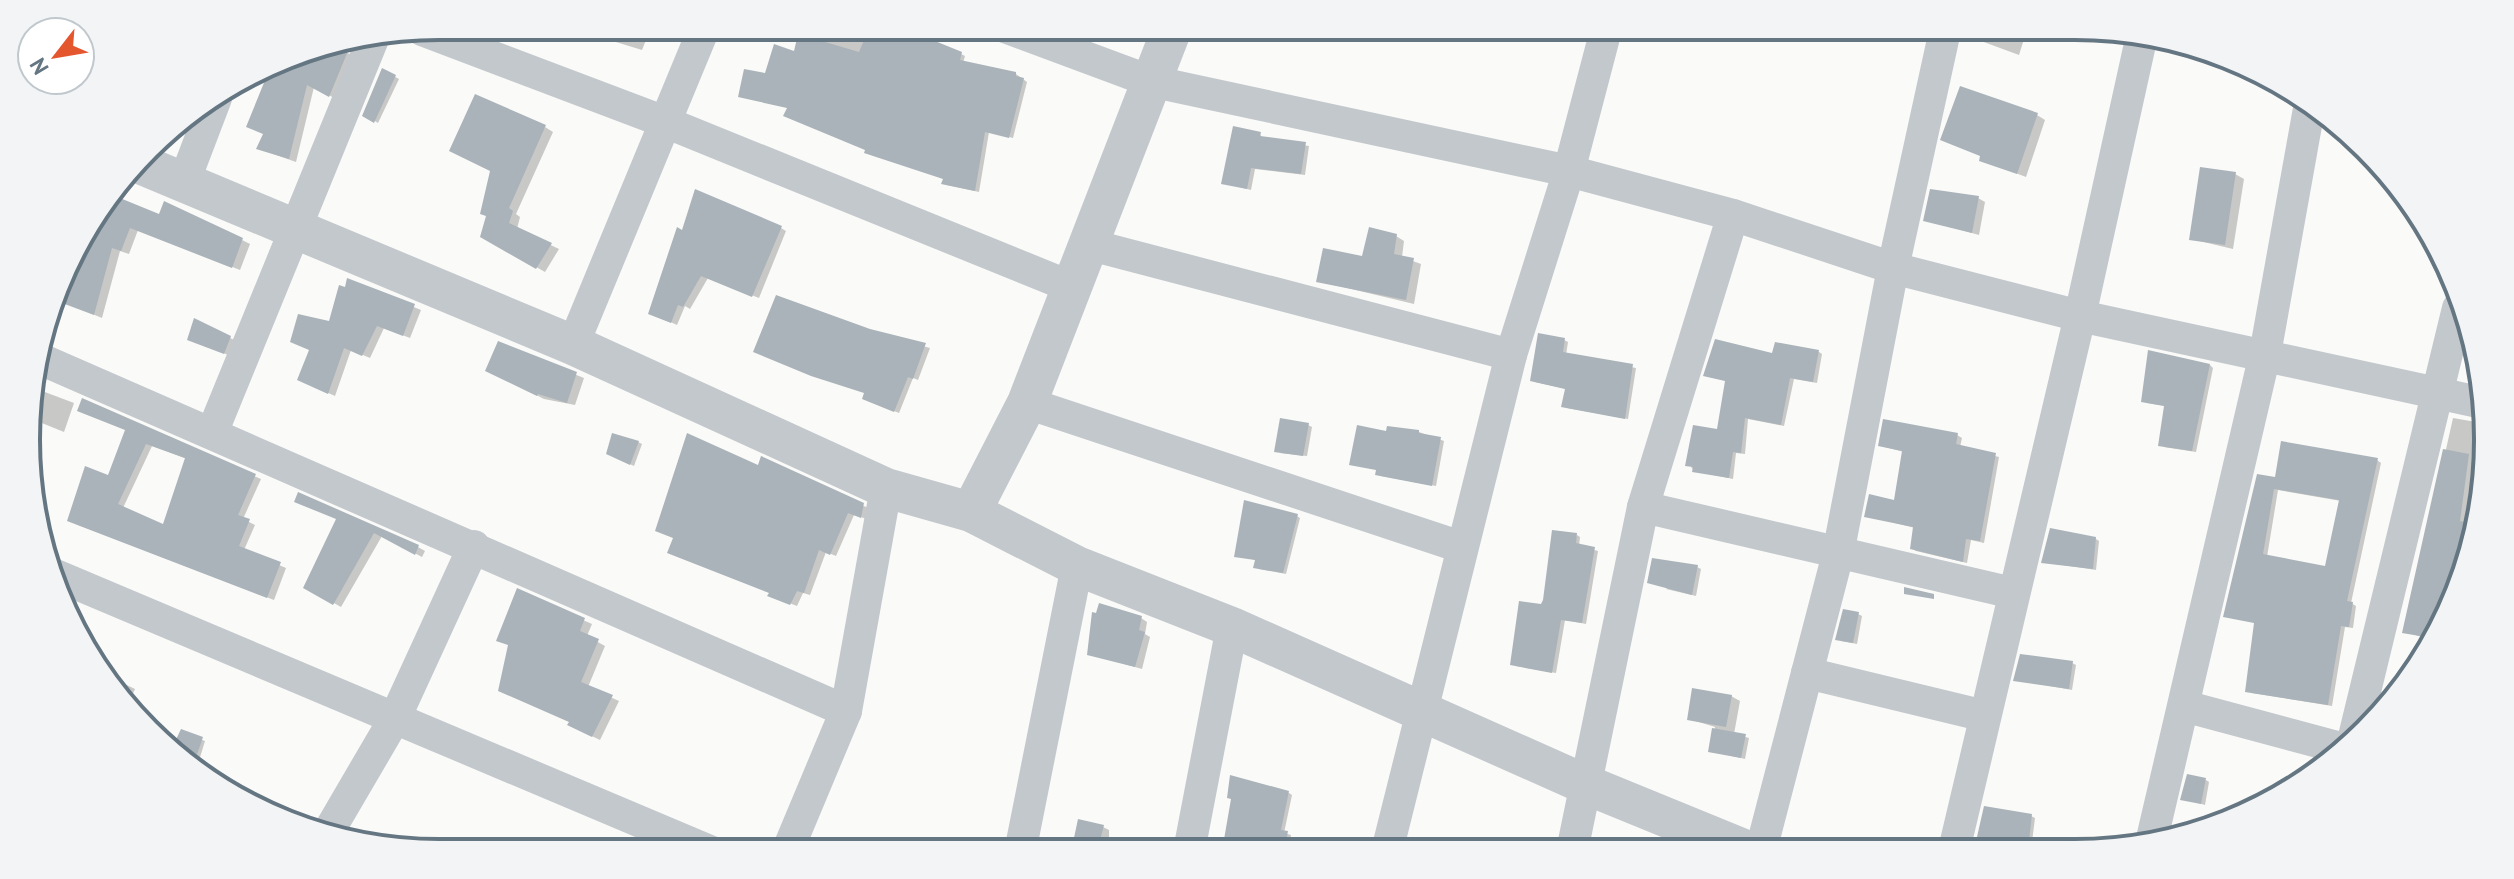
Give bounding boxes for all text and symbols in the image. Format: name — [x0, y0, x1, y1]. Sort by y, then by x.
north arrow — [16, 16, 96, 96]
text: N — [23, 53, 55, 80]

